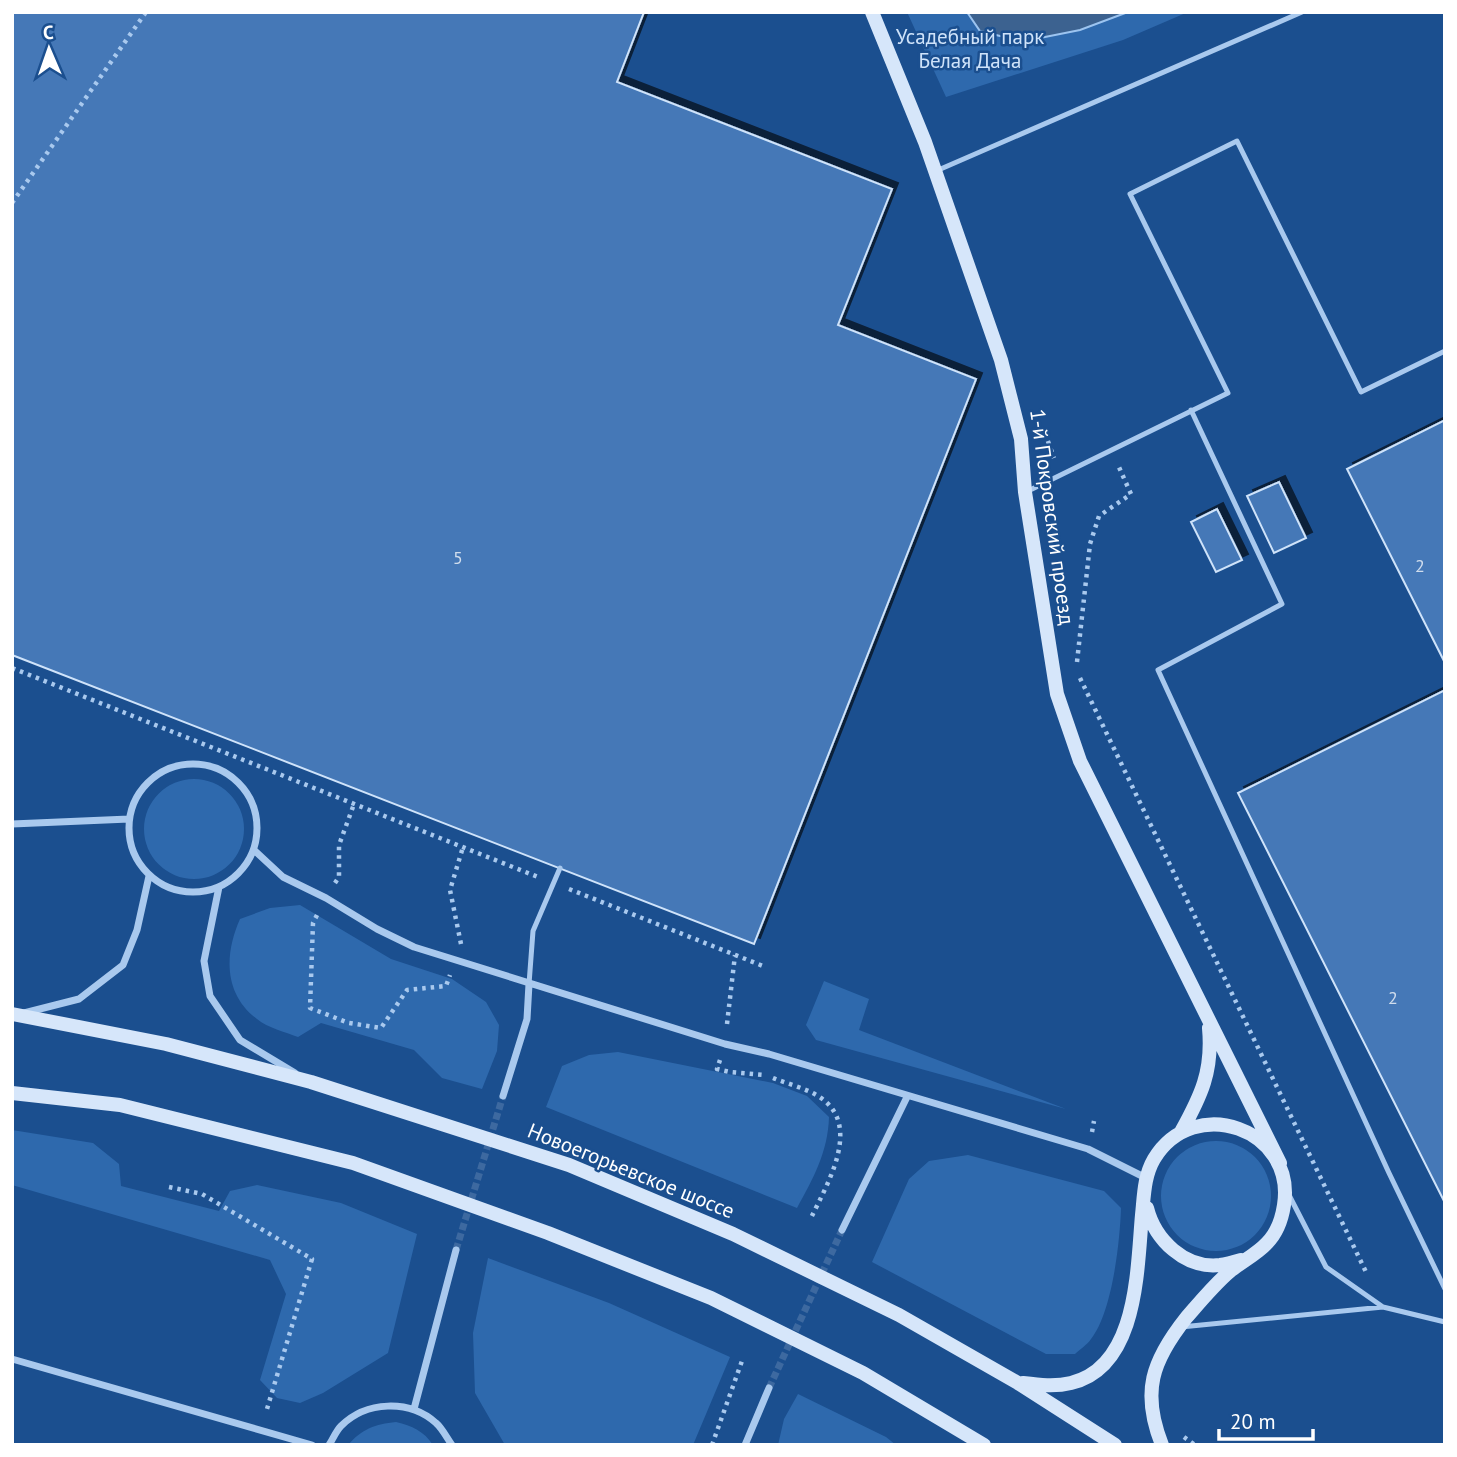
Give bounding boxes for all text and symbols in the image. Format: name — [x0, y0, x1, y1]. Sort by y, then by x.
north arrow — [14, 14, 84, 84]
text: С — [43, 20, 55, 44]
park label: Усадебный парк Белая Дача — [896, 23, 1044, 74]
street label: 1-й Покровский проезд — [1024, 407, 1081, 627]
house number: 5 — [453, 546, 463, 569]
house number: 2 — [1415, 554, 1425, 577]
house number: 2 — [1388, 986, 1398, 1009]
street label: Новоегорьевское шоссе — [524, 1117, 739, 1224]
scale bar — [1219, 1398, 1314, 1442]
text: 20 m — [1230, 1408, 1276, 1435]

